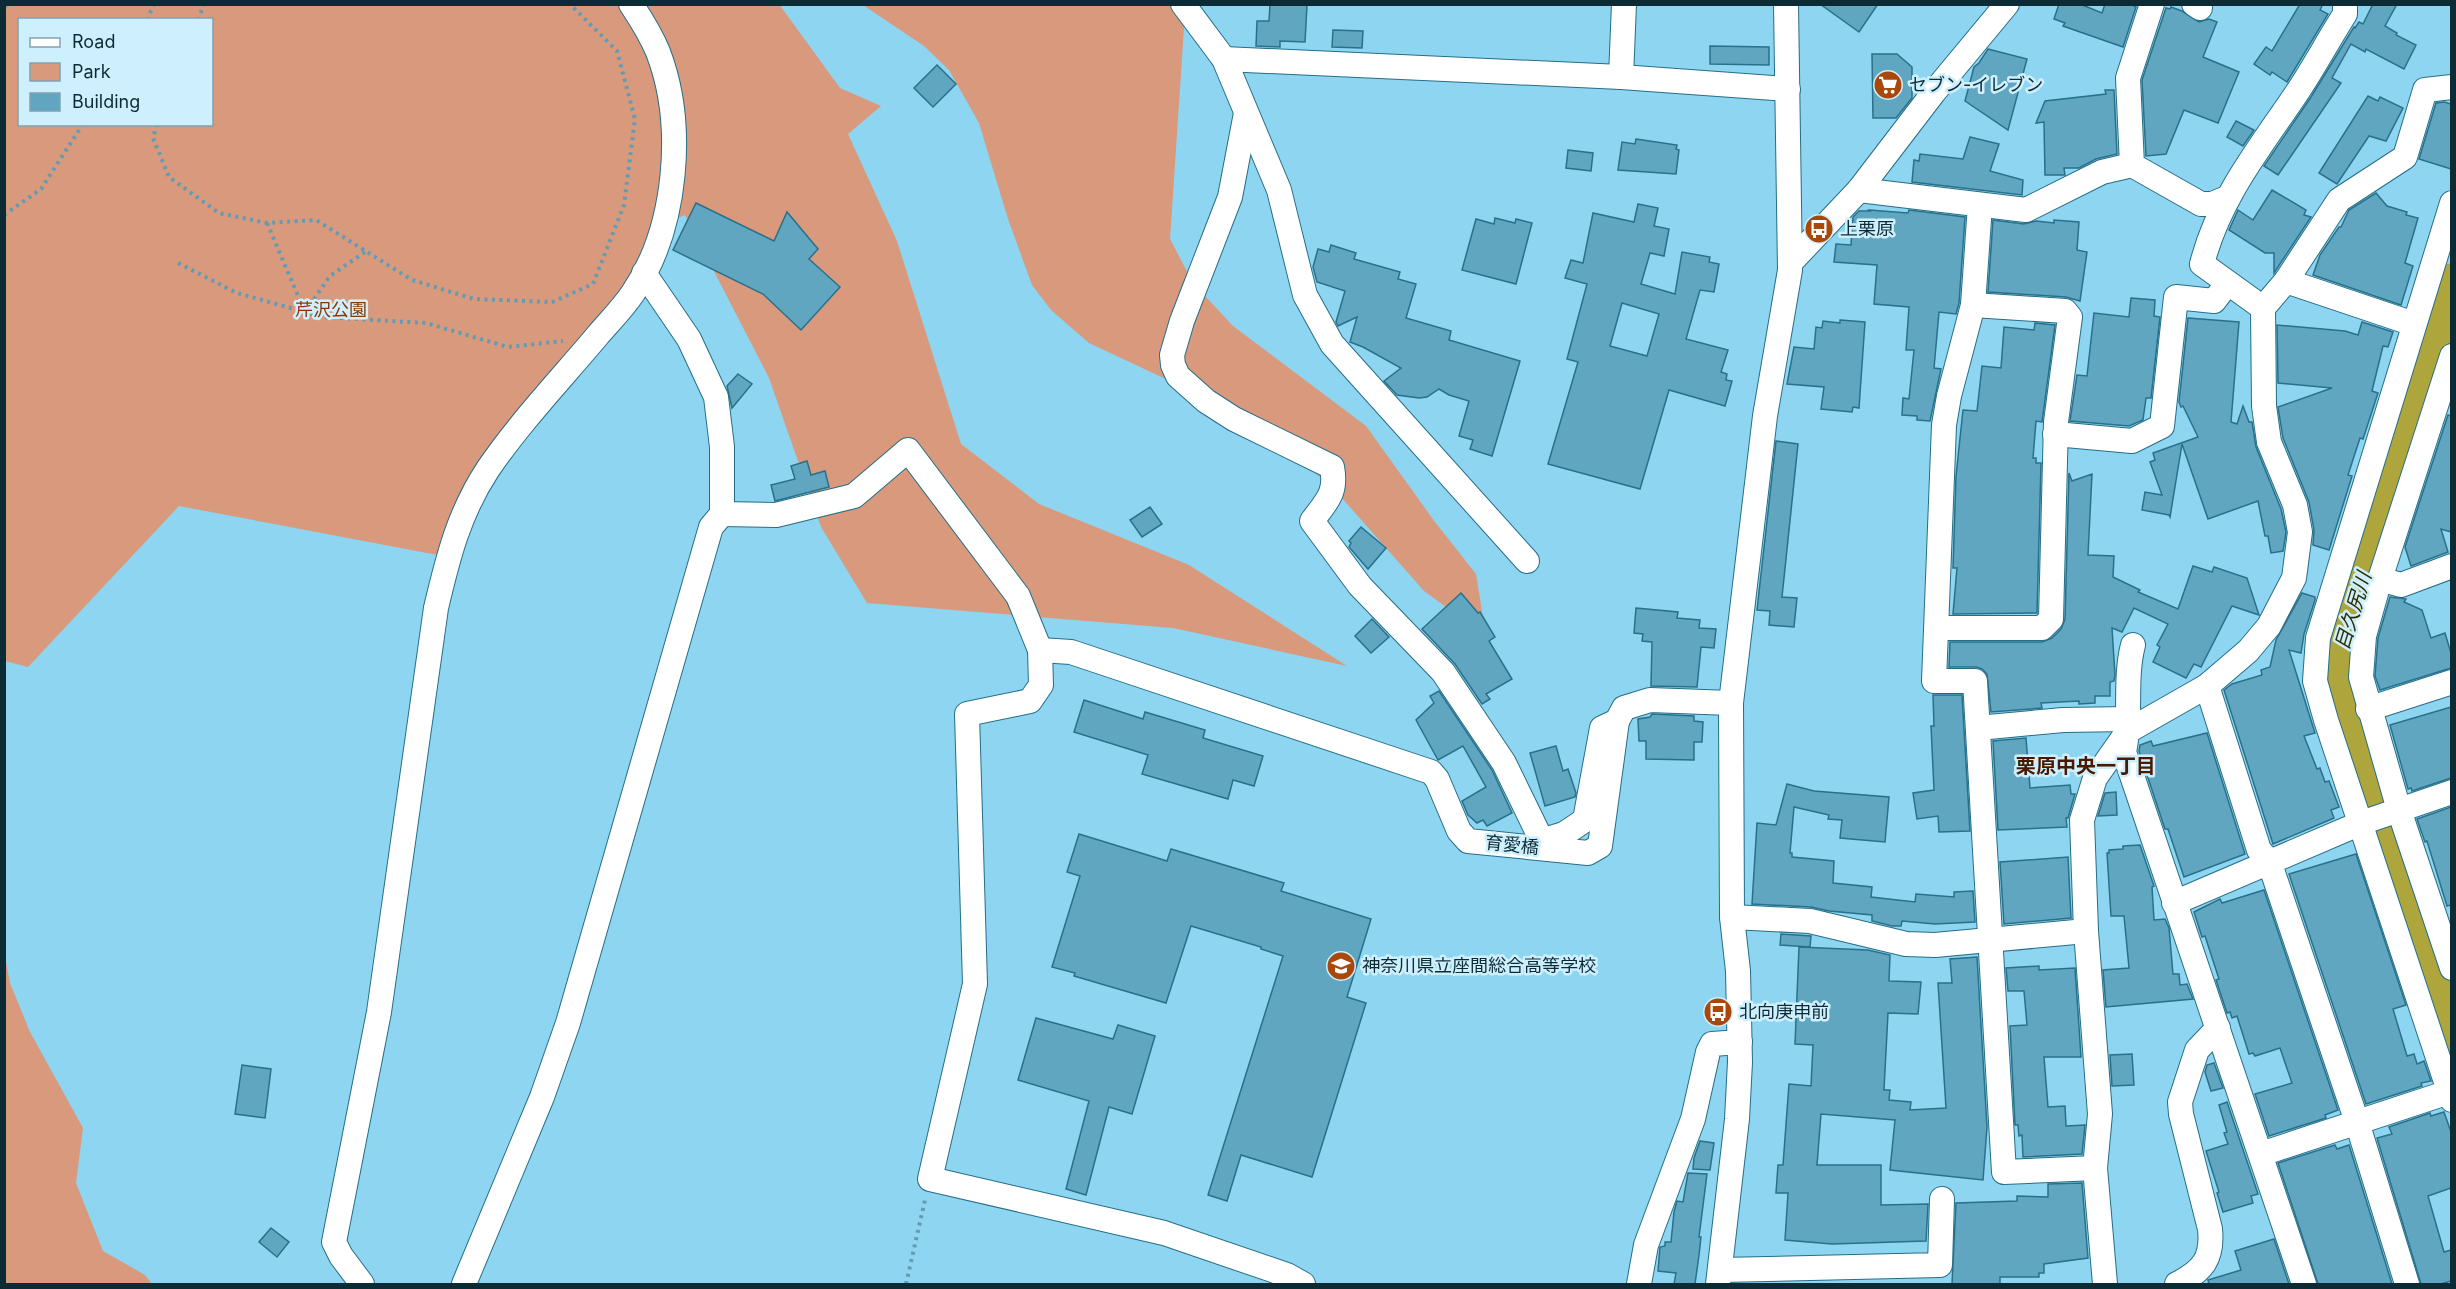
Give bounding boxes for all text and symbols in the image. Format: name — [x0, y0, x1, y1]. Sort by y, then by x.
legend — [18, 18, 213, 126]
text: Road — [72, 31, 115, 52]
text: Park — [72, 61, 111, 82]
supermarket icon: セブン-イレブン — [1872, 69, 1904, 101]
place label: セブン-イレブン — [1909, 74, 2043, 95]
text: Building — [72, 91, 140, 112]
bus stop icon: 上栗原 — [1803, 213, 1835, 245]
place label: 上栗原 — [1840, 218, 1894, 239]
park label: 芹沢公園 — [295, 299, 367, 320]
water label: 目久尻川 — [2330, 567, 2377, 653]
district label: 栗原中央一丁目 — [2016, 754, 2156, 778]
street label: 育愛橋 — [1484, 831, 1540, 858]
school or university icon: 神奈川県立座間総合高等学校 — [1325, 950, 1357, 982]
place label: 神奈川県立座間総合高等学校 — [1362, 955, 1596, 976]
bus stop icon: 北向庚申前 — [1702, 996, 1734, 1028]
place label: 北向庚申前 — [1739, 1001, 1829, 1022]

